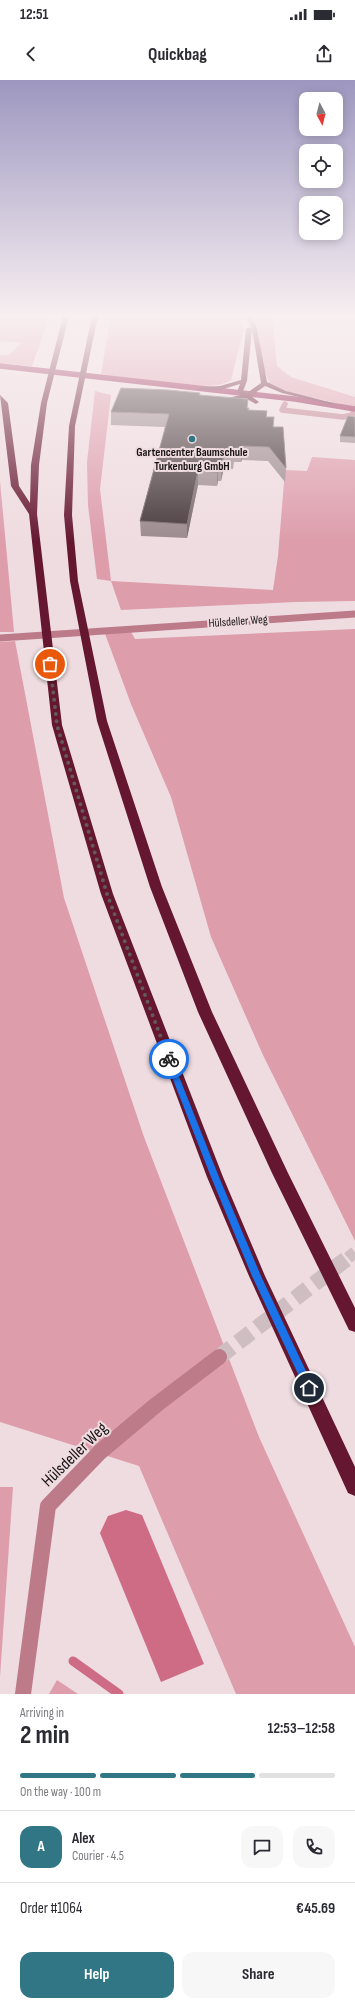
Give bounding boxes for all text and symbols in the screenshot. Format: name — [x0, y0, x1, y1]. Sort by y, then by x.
text: 12:51 — [20, 5, 48, 24]
icon: back — [20, 43, 42, 65]
icon: share — [313, 43, 335, 65]
text: Quickbag — [148, 44, 207, 65]
north arrow — [299, 92, 343, 136]
map controls — [299, 92, 343, 240]
button: locate — [299, 144, 343, 188]
button: layers — [299, 196, 343, 240]
marker: Gartencenter Baumschule Turkenburg GmbH — [187, 434, 197, 444]
place label: Gartencenter Baumschule Turkenburg GmbH — [136, 445, 248, 474]
street label: Hülsdeller Weg — [208, 612, 268, 631]
pin — [33, 647, 67, 681]
icon: bag — [39, 653, 61, 675]
courier — [149, 1039, 189, 1079]
icon: bike — [158, 1048, 180, 1070]
pin — [292, 1371, 326, 1405]
icon: home — [298, 1377, 320, 1399]
street label: Hülsdeller Weg — [38, 1418, 112, 1491]
text: Arriving in — [20, 1705, 64, 1721]
text: 12:53–12:58 — [267, 1719, 335, 1738]
text: 2 min — [20, 1720, 70, 1751]
text: On the way · 100 m — [20, 1784, 101, 1800]
button: chat — [241, 1826, 283, 1868]
button: phone — [293, 1826, 335, 1868]
text: Alex — [72, 1829, 95, 1848]
text: A — [37, 1837, 45, 1856]
text: Courier · 4.5 — [72, 1848, 124, 1864]
text: Order #1064 — [20, 1899, 82, 1918]
text: €45.69 — [296, 1899, 335, 1918]
button: Help — [20, 1952, 174, 1998]
button: Share — [182, 1952, 335, 1998]

